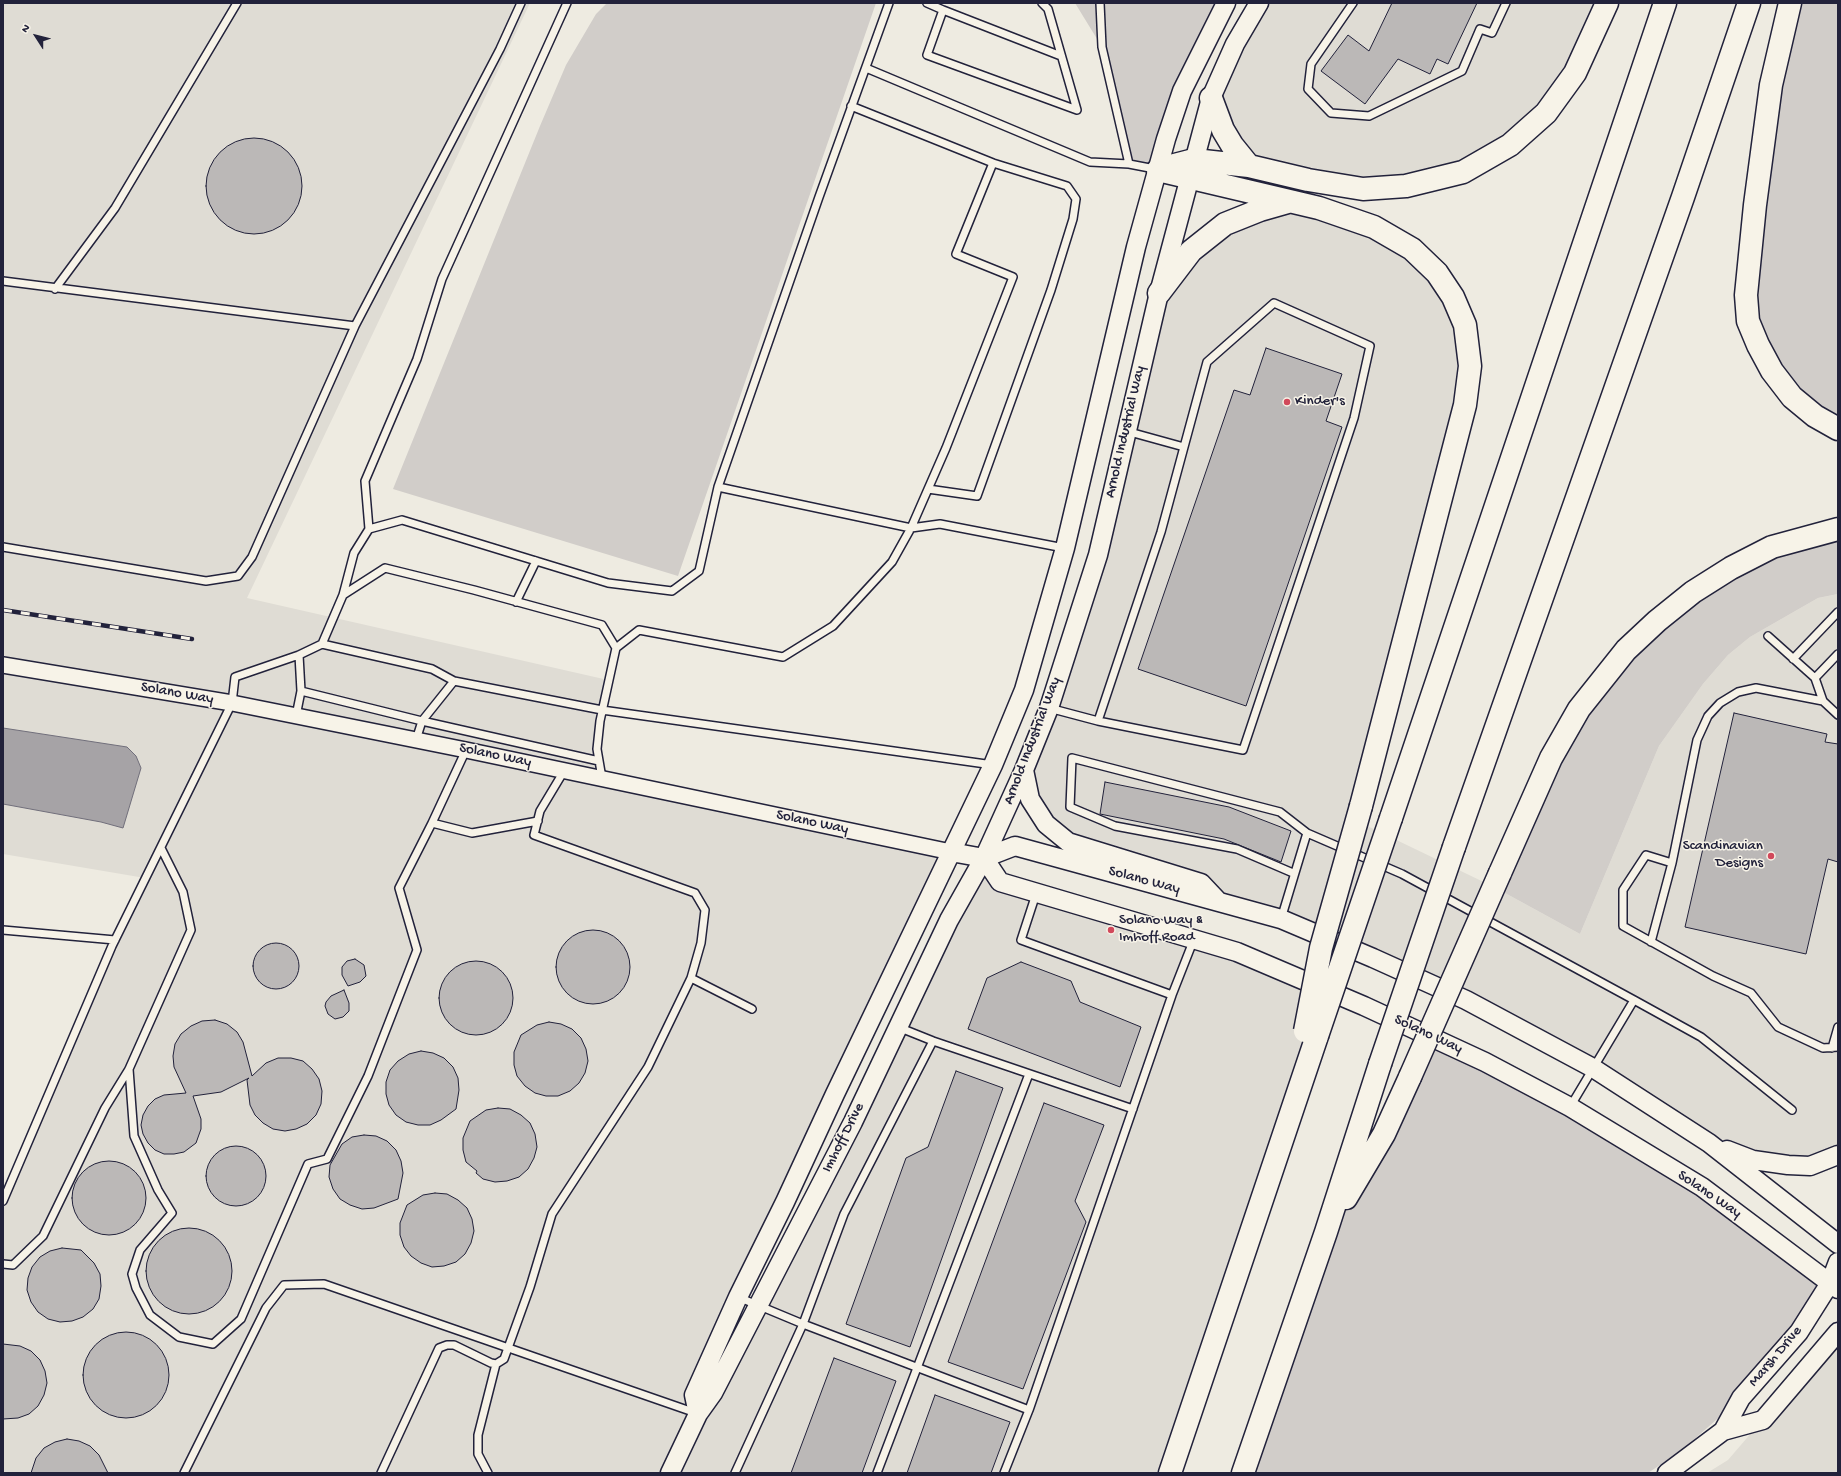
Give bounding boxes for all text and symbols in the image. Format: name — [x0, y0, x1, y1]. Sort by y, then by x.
north arrow — [16, 16, 56, 56]
text: N — [19, 23, 33, 35]
street label: Arnold Industrial Way — [1102, 364, 1150, 500]
place label: Kinder's — [1295, 393, 1345, 411]
marker: Kinder's — [1282, 397, 1292, 407]
street label: Arnold Industrial Way — [1000, 675, 1066, 807]
street label: Solano Way — [139, 679, 215, 709]
street label: Solano Way — [457, 740, 533, 772]
street label: Solano Way — [774, 807, 850, 839]
place label: Scandinavian Designs — [1683, 838, 1763, 873]
marker: Scandinavian Designs — [1766, 851, 1776, 861]
street label: Solano Way — [1106, 863, 1182, 899]
place label: Solano Way & Imhoff Road — [1119, 912, 1203, 947]
marker: Solano Way & Imhoff Road — [1106, 925, 1116, 935]
street label: Solano Way — [1391, 1011, 1465, 1059]
street label: Imhoff Drive — [819, 1100, 869, 1176]
street label: Solano Way — [1674, 1167, 1744, 1223]
street label: Marsh Drive — [1745, 1323, 1807, 1391]

